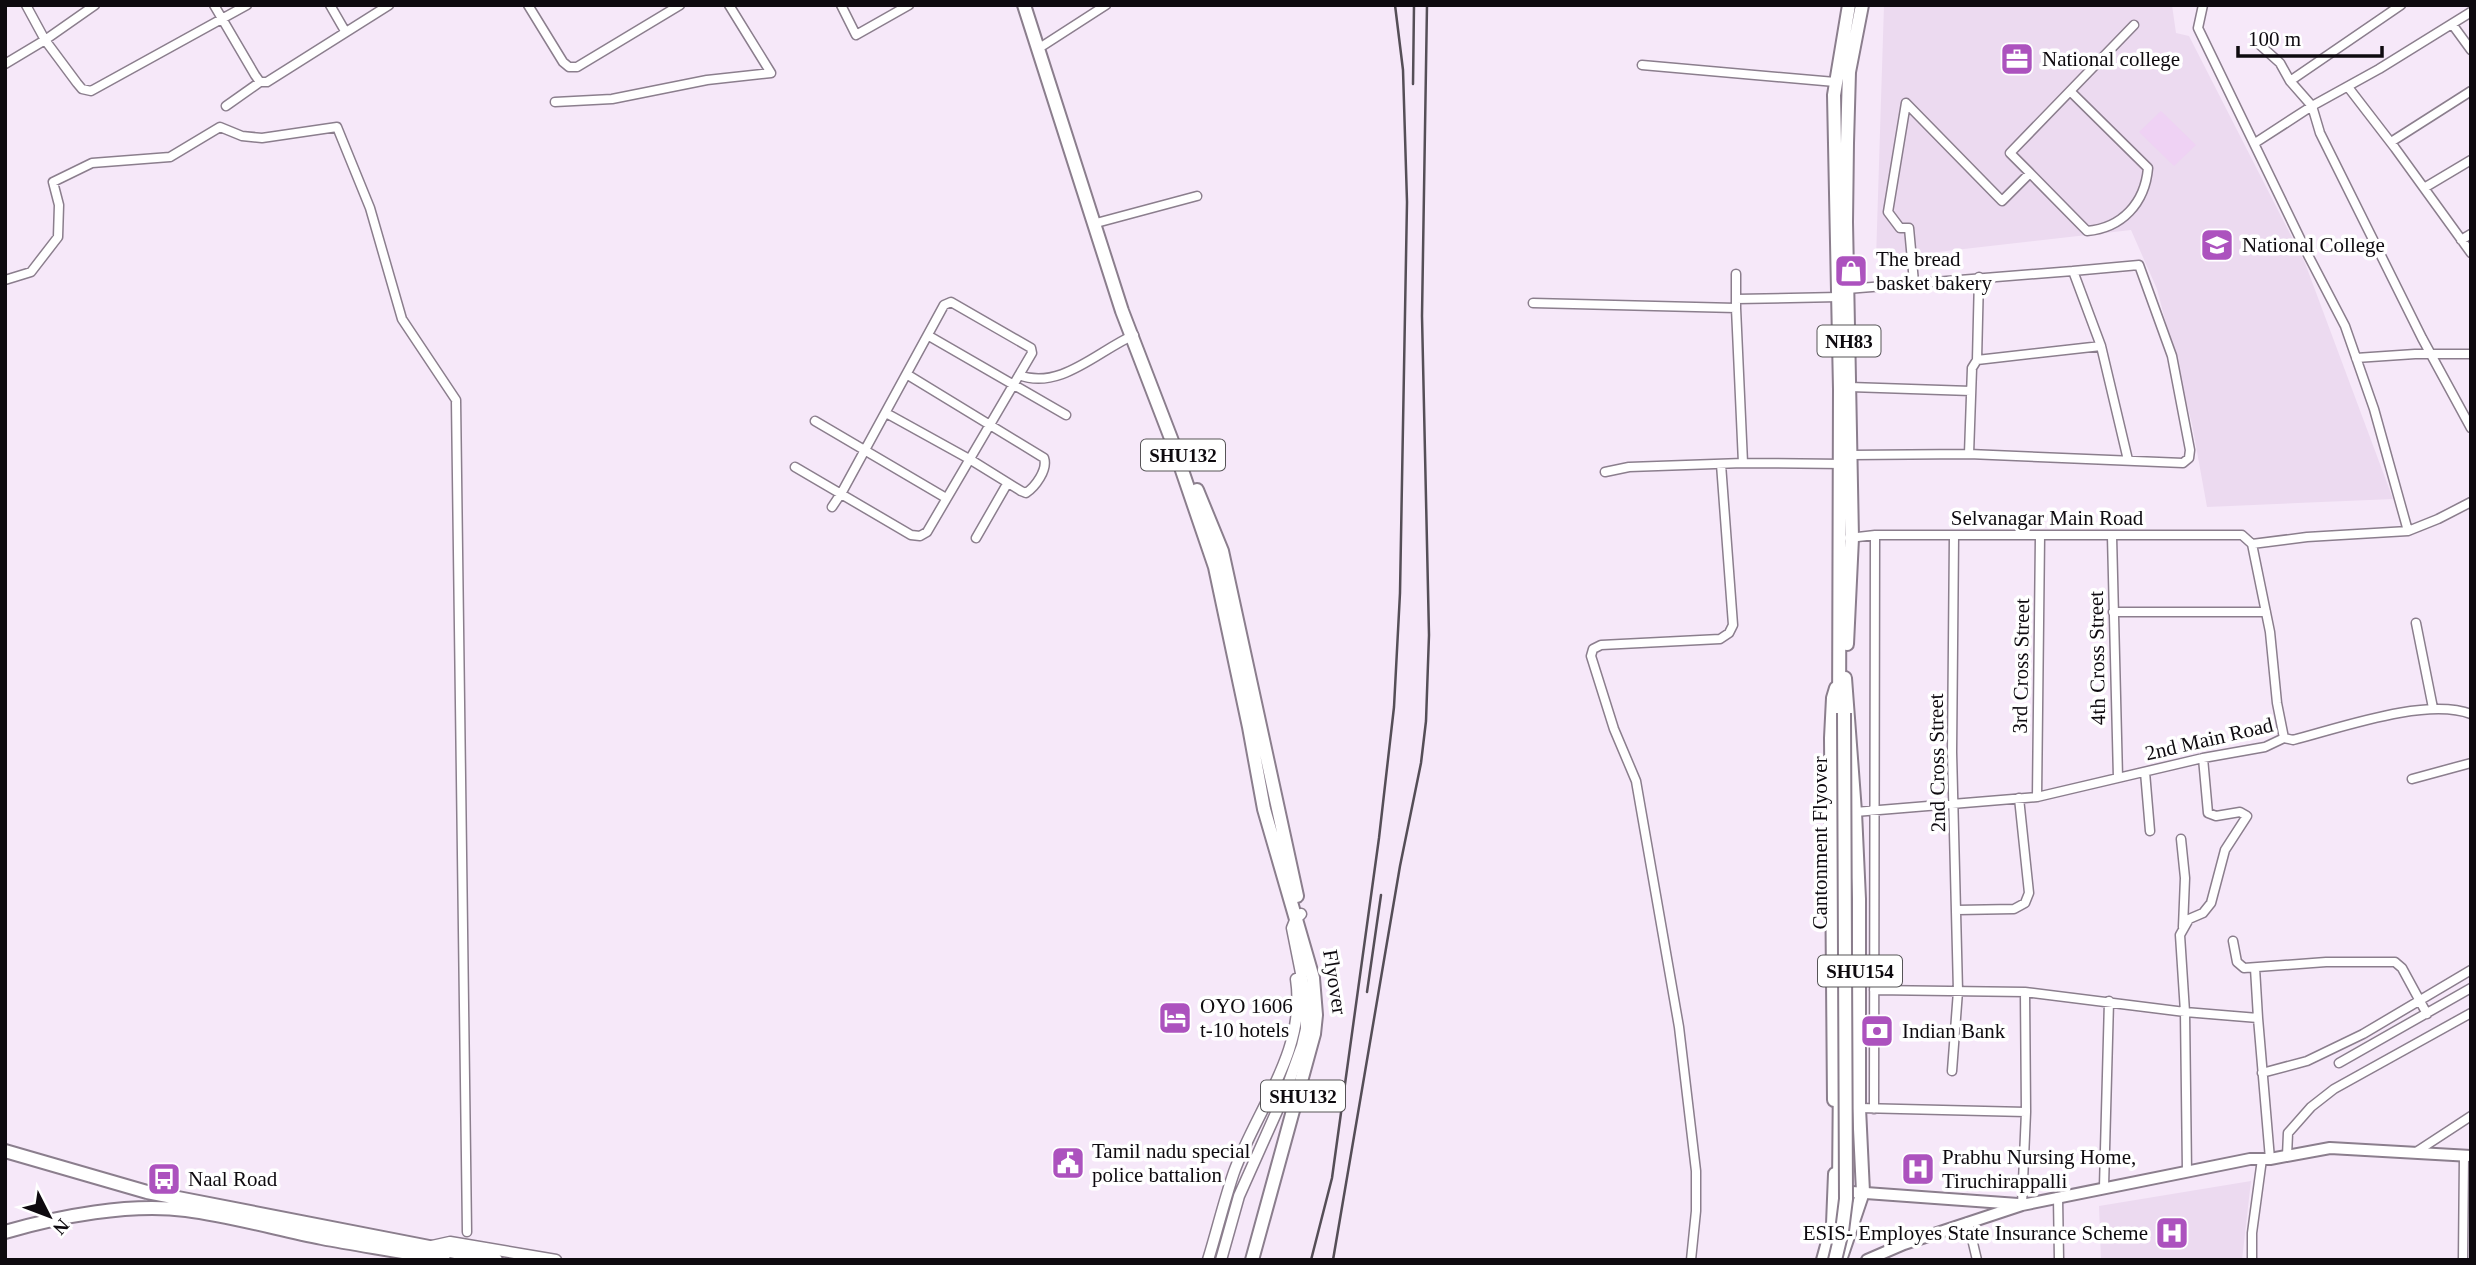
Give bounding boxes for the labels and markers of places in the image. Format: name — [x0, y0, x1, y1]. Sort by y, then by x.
office icon: National college — [1998, 40, 2036, 78]
place label: National college — [2042, 47, 2180, 71]
school or university icon: National College — [2198, 226, 2236, 264]
place label: National College — [2242, 233, 2385, 257]
place label: The bread basket bakery — [1876, 247, 1993, 295]
shop icon: The bread basket bakery — [1832, 252, 1870, 290]
place label: OYO 1606 t-10 hotels — [1200, 994, 1293, 1042]
hotel icon: OYO 1606 t-10 hotels — [1156, 999, 1194, 1037]
bank icon: Indian Bank — [1858, 1012, 1896, 1050]
place label: Indian Bank — [1902, 1019, 2006, 1043]
place label: Tamil nadu special police battalion — [1092, 1139, 1250, 1187]
public building icon: Tamil nadu special police battalion — [1049, 1144, 1087, 1182]
place label: Prabhu Nursing Home, Tiruchirappalli — [1942, 1145, 2136, 1193]
hospital icon: Prabhu Nursing Home, Tiruchirappalli — [1899, 1150, 1937, 1188]
bus stop icon: Naal Road — [145, 1160, 183, 1198]
place label: Naal Road — [188, 1167, 278, 1191]
hospital icon: ESIS- Employes State Insurance Scheme — [2153, 1214, 2191, 1252]
place label: ESIS- Employes State Insurance Scheme — [1803, 1221, 2148, 1245]

